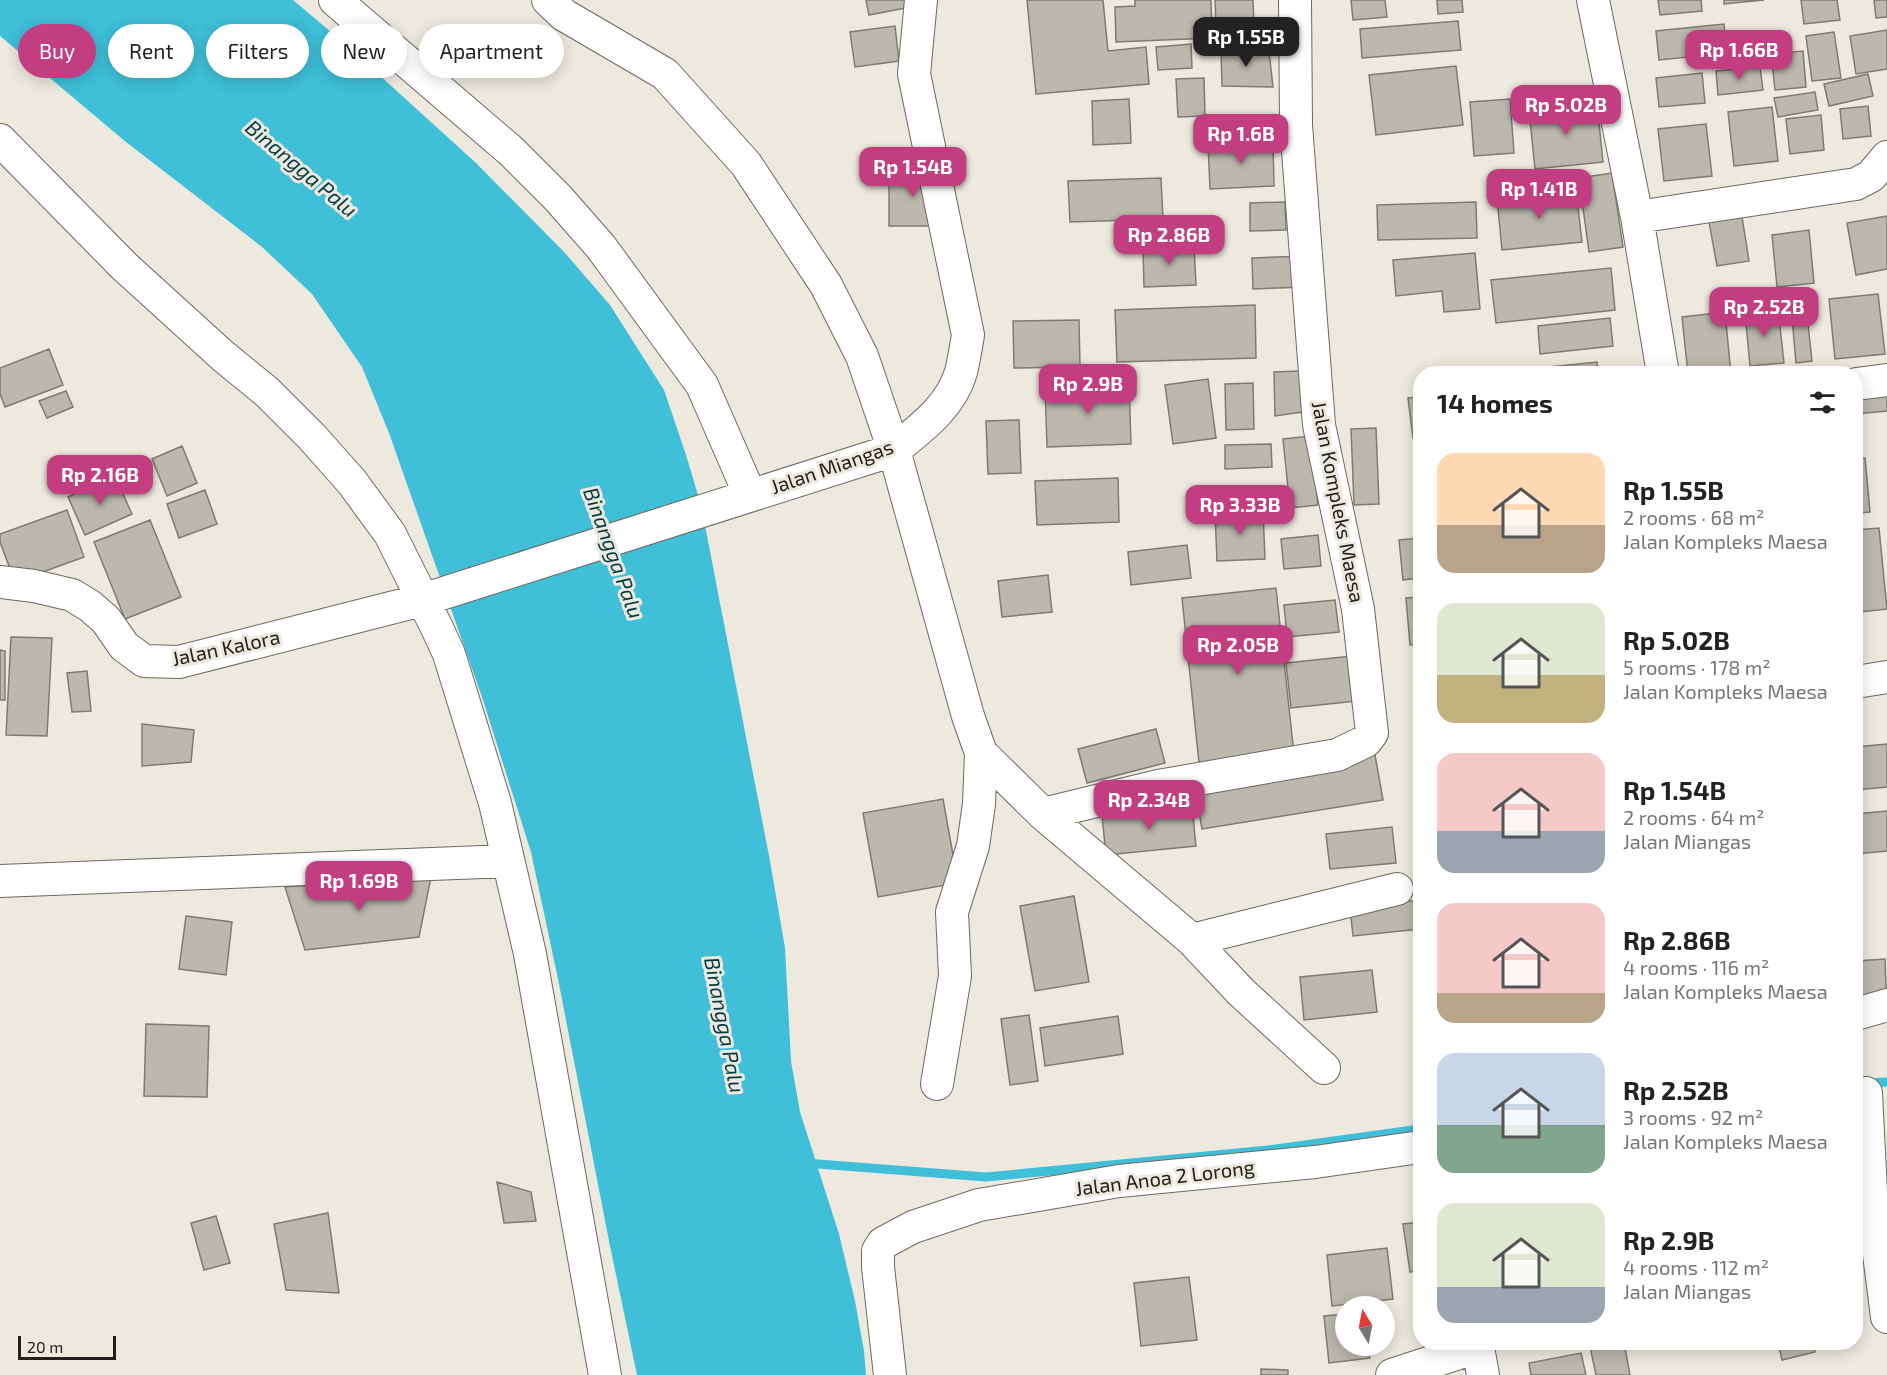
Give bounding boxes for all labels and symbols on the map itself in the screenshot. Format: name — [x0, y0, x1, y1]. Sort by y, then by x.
pin: Rp 1.55B — [1184, 17, 1308, 68]
pin: Rp 1.66B — [1677, 30, 1801, 81]
pin: Rp 5.02B — [1504, 85, 1628, 136]
water label: Binangga Palu — [241, 114, 363, 222]
pin: Rp 1.6B — [1186, 114, 1296, 165]
pin: Rp 1.54B — [851, 147, 975, 198]
pin: Rp 1.41B — [1477, 169, 1601, 220]
pin: Rp 2.86B — [1107, 215, 1231, 266]
pin: Rp 2.52B — [1702, 287, 1826, 338]
pin: Rp 2.9B — [1033, 364, 1143, 415]
street label: Jalan Kompleks Maesa — [1308, 399, 1370, 605]
street label: Jalan Miangas — [767, 434, 896, 498]
pin: Rp 2.16B — [38, 455, 162, 506]
water label: Binangga Palu — [579, 484, 650, 621]
pin: Rp 3.33B — [1178, 485, 1302, 536]
street label: Jalan Kalora — [170, 624, 282, 670]
pin: Rp 2.05B — [1176, 625, 1300, 676]
pin: Rp 2.34B — [1087, 780, 1211, 831]
pin: Rp 1.69B — [297, 861, 421, 912]
water label: Binangga Palu — [700, 955, 751, 1095]
street label: Jalan Anoa 2 Lorong — [1074, 1154, 1256, 1200]
north arrow — [1335, 1296, 1395, 1356]
scale bar — [18, 1333, 116, 1360]

